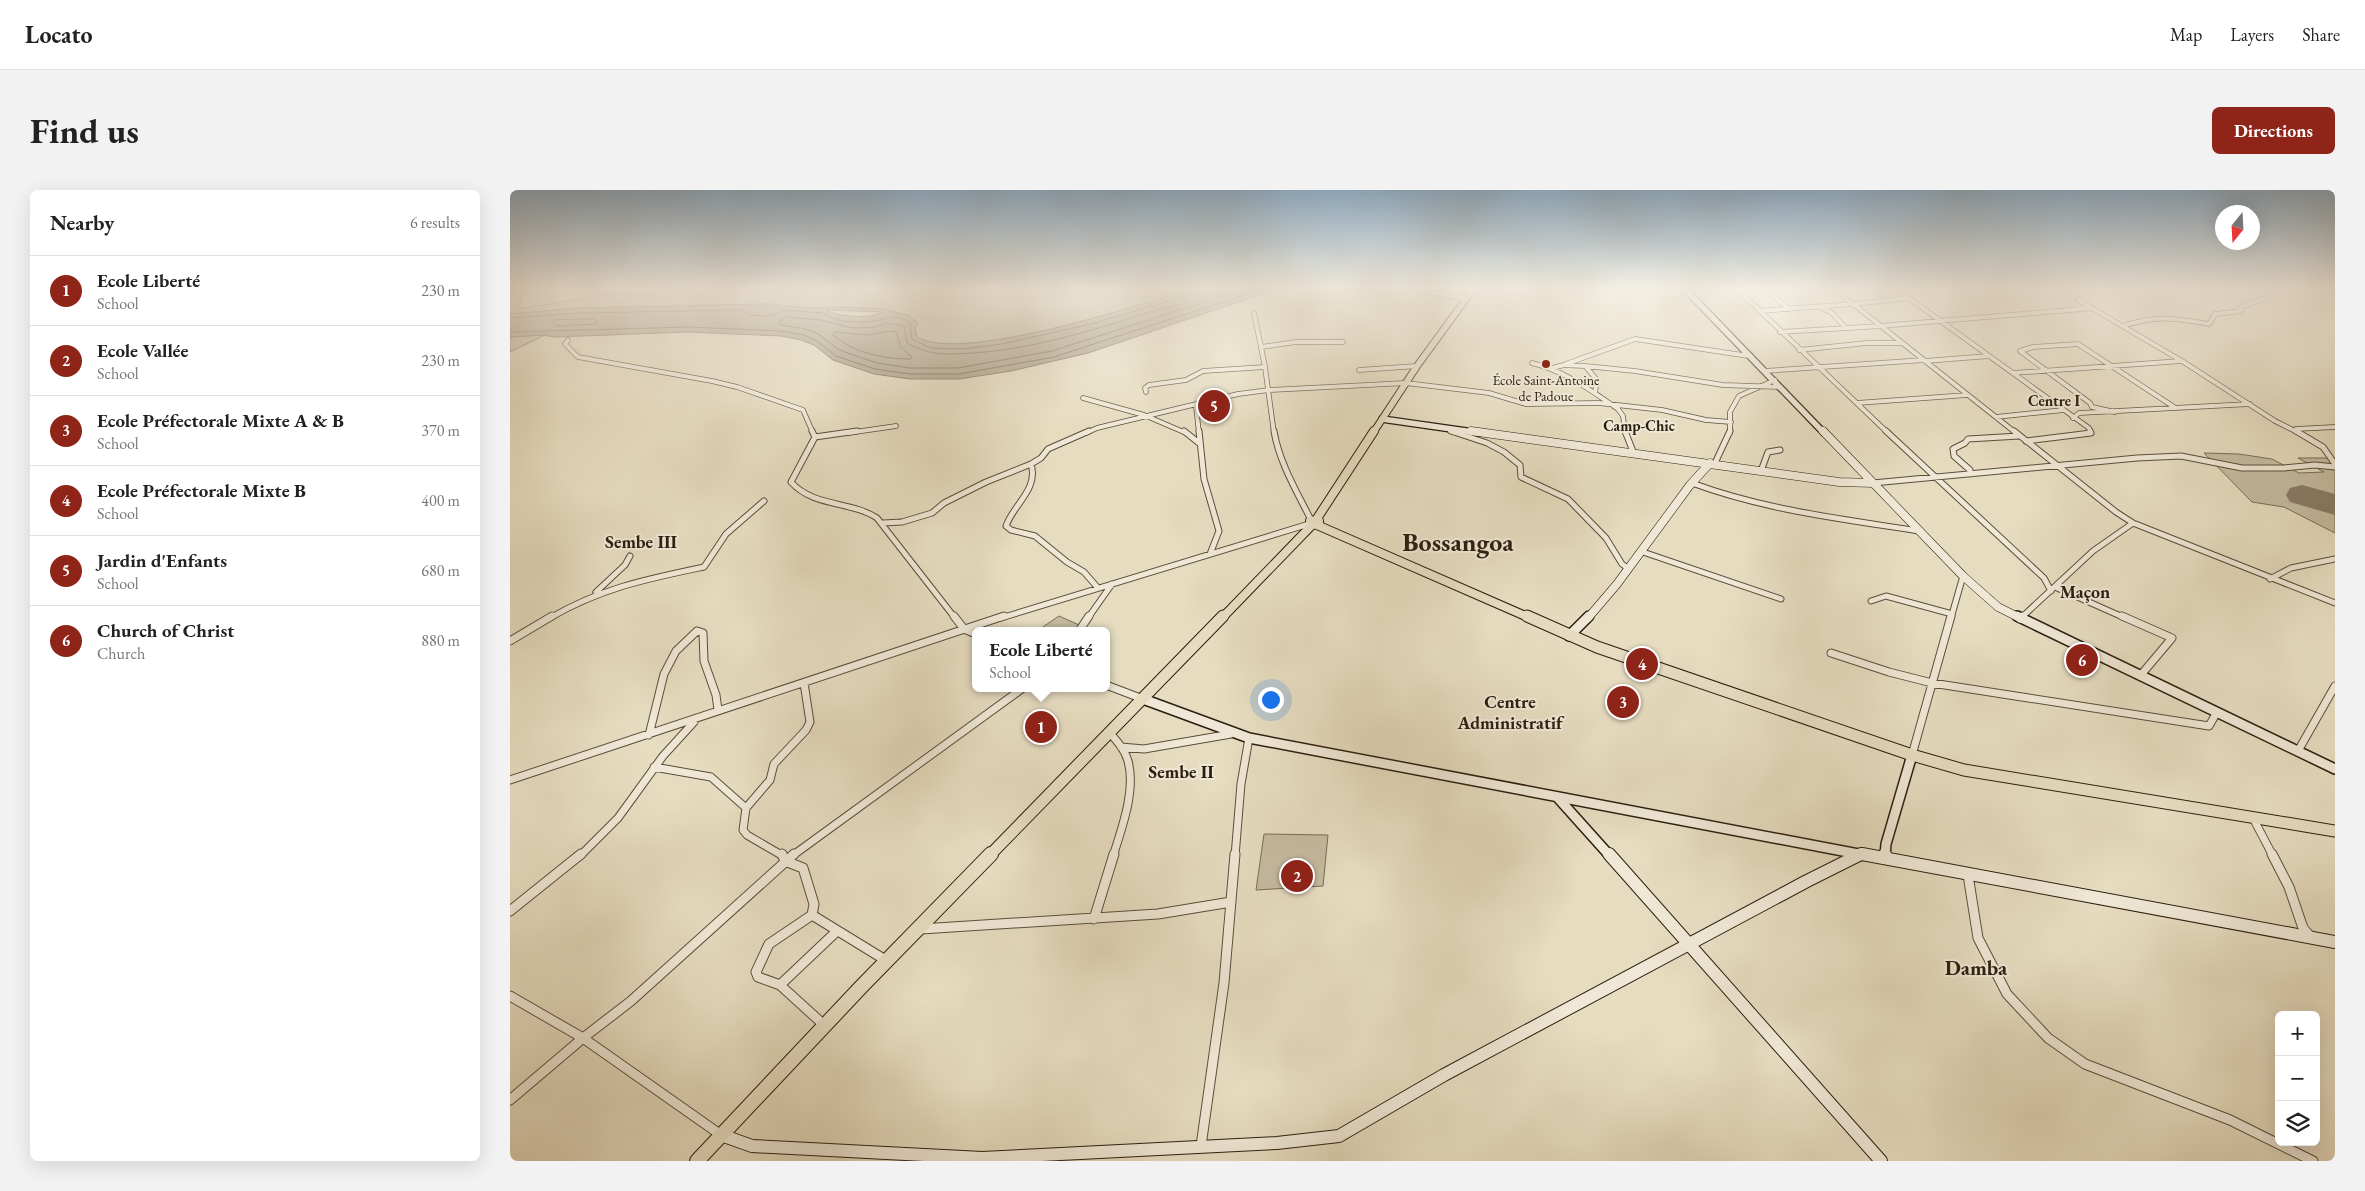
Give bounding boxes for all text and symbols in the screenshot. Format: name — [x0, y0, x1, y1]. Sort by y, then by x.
text: Locato — [25, 19, 93, 50]
text: Map — [2170, 23, 2202, 46]
text: Layers — [2230, 23, 2274, 46]
text: Share — [2302, 23, 2340, 46]
button: Directions — [2212, 107, 2335, 154]
text: Find us — [30, 108, 139, 153]
north arrow — [2215, 205, 2260, 250]
text: Nearby — [50, 209, 114, 236]
text: 6 results — [410, 212, 460, 233]
text: Ecole Liberté — [97, 268, 200, 293]
text: 1 — [62, 280, 70, 301]
text: 230 m — [421, 280, 460, 301]
text: School — [97, 293, 139, 314]
text: Ecole Vallée — [97, 338, 188, 363]
text: 2 — [62, 350, 70, 371]
text: 230 m — [421, 350, 460, 371]
marker: École Saint-Antoine de Padoue — [1540, 358, 1552, 370]
text: School — [97, 363, 139, 384]
place label: École Saint-Antoine de Padoue — [1492, 371, 1600, 405]
pin: 5 — [1198, 387, 1230, 425]
district label: Centre I — [2028, 391, 2081, 410]
text: Ecole Préfectorale Mixte A & B — [97, 408, 344, 433]
district label: Camp-Chic — [1603, 416, 1675, 435]
text: 3 — [62, 420, 70, 441]
text: 370 m — [421, 420, 460, 441]
text: School — [97, 433, 139, 454]
text: Ecole Préfectorale Mixte B — [97, 478, 306, 503]
text: 4 — [62, 490, 70, 511]
text: 400 m — [421, 490, 460, 511]
text: School — [97, 503, 139, 524]
district label: Bossangoa — [1402, 525, 1514, 559]
district label: Sembe III — [605, 530, 678, 553]
text: Jardin d'Enfants — [97, 548, 227, 573]
text: 5 — [62, 560, 70, 581]
text: 680 m — [421, 560, 460, 581]
text: School — [97, 573, 139, 594]
district label: Maçon — [2060, 580, 2110, 603]
text: Church of Christ — [97, 618, 234, 643]
popup — [972, 627, 1110, 692]
text: 6 — [62, 630, 70, 651]
text: 880 m — [421, 630, 460, 651]
text: Ecole Liberté — [989, 637, 1093, 662]
pin: 6 — [2066, 641, 2098, 679]
text: Church — [97, 643, 145, 664]
pin: 4 — [1626, 645, 1658, 683]
text: School — [989, 662, 1031, 683]
pin: 3 — [1607, 683, 1639, 721]
your location — [1258, 687, 1284, 713]
district label: Centre Administratif — [1456, 690, 1565, 734]
pin: 1 — [1025, 708, 1057, 746]
district label: Sembe II — [1148, 760, 1214, 783]
pin: 2 — [1281, 857, 1313, 895]
district label: Damba — [1945, 954, 2008, 981]
map controls — [2275, 1011, 2320, 1146]
button: + — [2275, 1011, 2320, 1056]
button: − — [2275, 1056, 2320, 1101]
button: layers — [2275, 1101, 2320, 1146]

